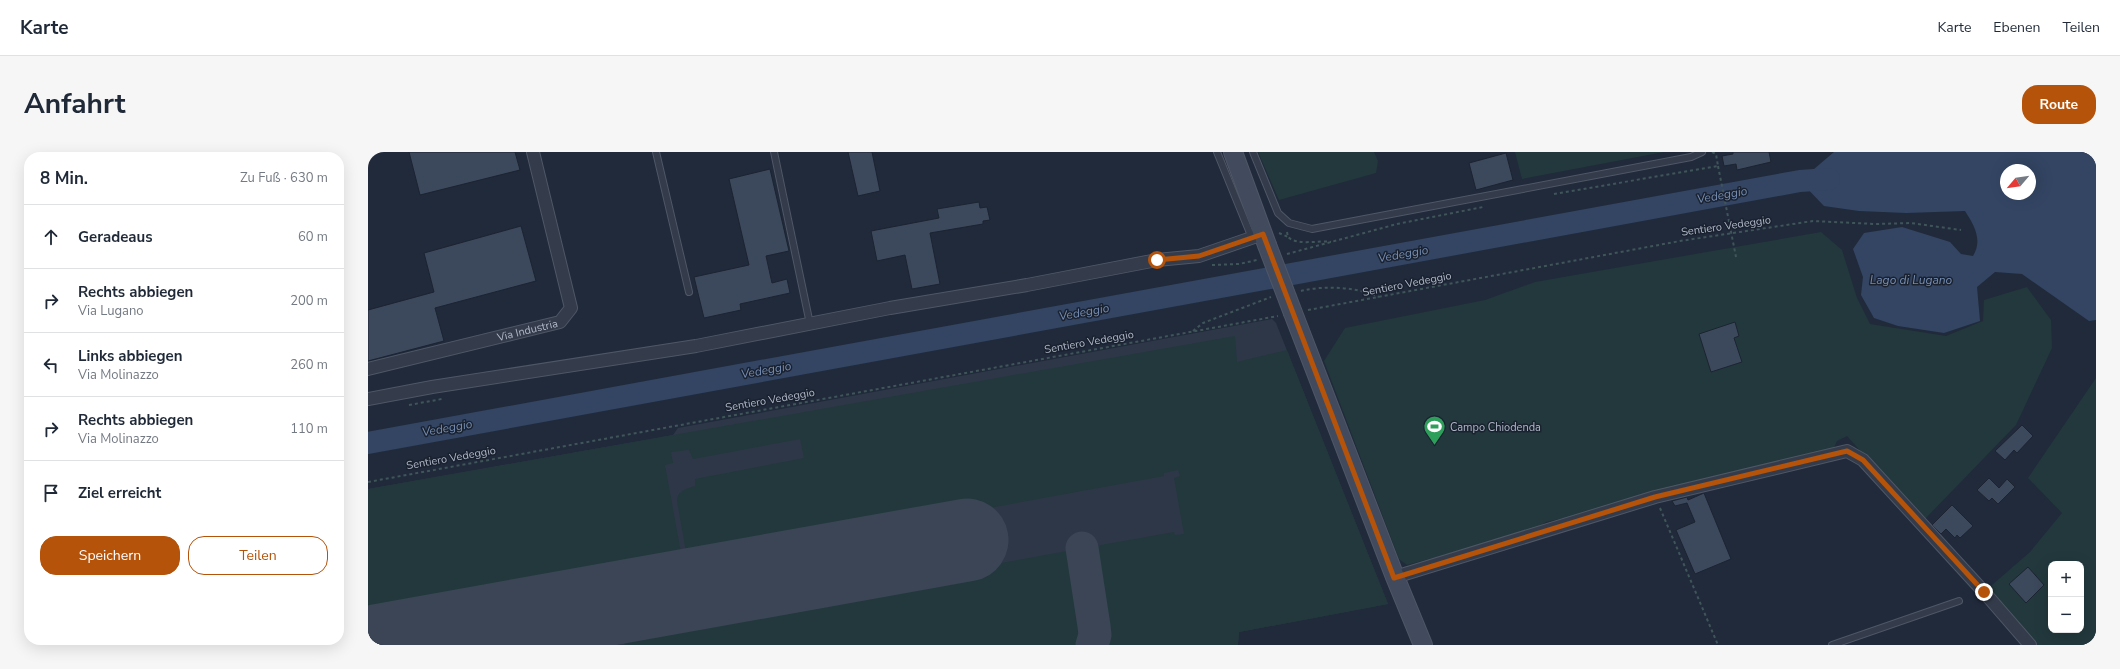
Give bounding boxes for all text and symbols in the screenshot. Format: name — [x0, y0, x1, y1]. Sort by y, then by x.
text: Karte — [20, 15, 69, 41]
text: Karte — [1938, 18, 1971, 37]
text: Ebenen — [1993, 18, 2040, 37]
text: Teilen — [2062, 18, 2100, 37]
text: Anfahrt — [24, 85, 125, 123]
button: Route — [2022, 85, 2096, 124]
north arrow — [2000, 164, 2036, 200]
text: 8 Min. — [40, 167, 88, 190]
text: Zu Fuß · 630 m — [240, 169, 328, 187]
water label: Vedeggio — [1696, 183, 1749, 207]
street label: Sentiero Vedeggio — [1680, 212, 1772, 240]
icon: ahead — [40, 226, 62, 248]
text: Geradeaus — [78, 227, 153, 247]
text: 60 m — [298, 228, 328, 246]
water label: Vedeggio — [1377, 242, 1430, 266]
route start — [1148, 251, 1166, 269]
street label: Sentiero Vedeggio — [1361, 268, 1453, 300]
water label: Lago di Lugano — [1870, 272, 1953, 288]
text: Rechts abbiegen — [78, 282, 193, 302]
icon: right — [40, 290, 62, 312]
text: 200 m — [290, 292, 328, 310]
water label: Vedeggio — [1058, 300, 1111, 324]
text: Via Lugano — [78, 302, 144, 320]
street label: Via Industria — [494, 315, 559, 345]
street label: Sentiero Vedeggio — [1043, 327, 1135, 357]
text: Links abbiegen — [78, 346, 182, 366]
icon: left — [40, 354, 62, 376]
text: 260 m — [290, 356, 328, 374]
water label: Vedeggio — [740, 358, 793, 382]
text: Via Molinazzo — [78, 366, 159, 384]
street label: Sentiero Vedeggio — [724, 385, 816, 415]
text: Rechts abbiegen — [78, 410, 193, 430]
sports icon: Campo Chiodenda — [1422, 414, 1448, 447]
water label: Vedeggio — [421, 416, 474, 440]
icon: right — [40, 418, 62, 440]
text: 110 m — [290, 420, 328, 438]
place label: Campo Chiodenda — [1450, 420, 1541, 435]
text: Via Molinazzo — [78, 430, 159, 448]
street label: Sentiero Vedeggio — [405, 443, 497, 473]
icon: arrive — [40, 482, 62, 504]
text: Ziel erreicht — [78, 483, 161, 503]
button: Speichern — [40, 536, 180, 575]
button: Teilen — [188, 536, 328, 575]
map controls — [2048, 561, 2084, 633]
button: + — [2048, 561, 2084, 597]
route end — [1975, 583, 1993, 601]
button: − — [2048, 597, 2084, 633]

